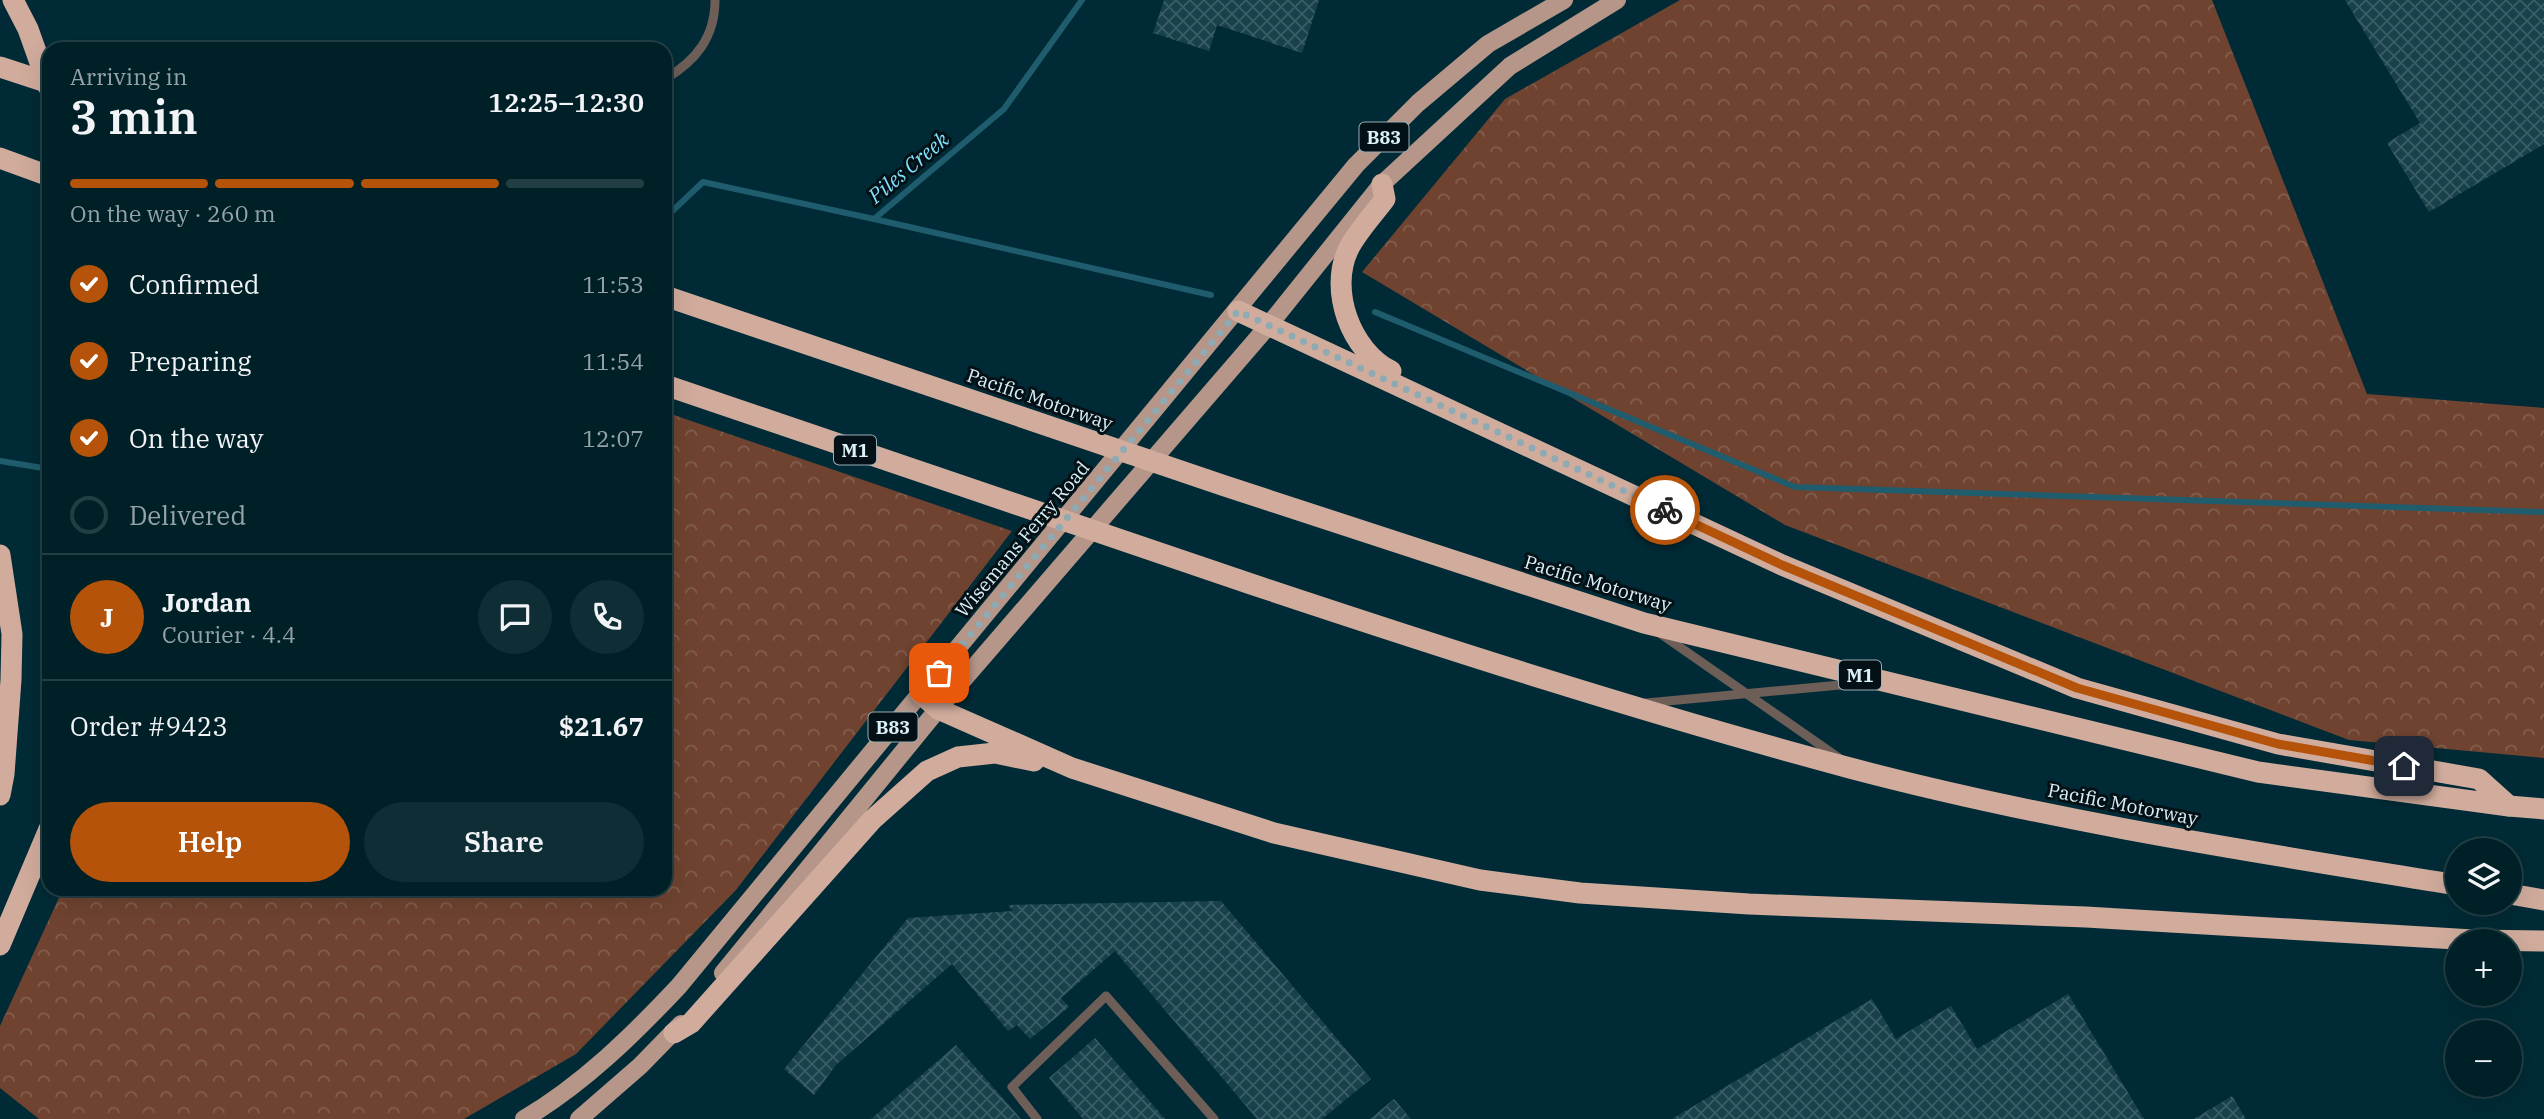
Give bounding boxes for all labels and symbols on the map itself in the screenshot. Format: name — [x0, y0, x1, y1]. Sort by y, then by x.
road number: B83 — [1360, 122, 1408, 152]
water label: Piles Creek — [861, 124, 955, 210]
street label: Pacific Motorway — [964, 363, 1117, 435]
road number: M1 — [834, 436, 876, 464]
street label: Wisemans Ferry Road — [950, 456, 1094, 622]
courier — [1630, 475, 1700, 545]
street label: Pacific Motorway — [1522, 549, 1675, 617]
pin — [909, 643, 969, 703]
road number: M1 — [1839, 660, 1881, 690]
road number: B83 — [868, 712, 917, 742]
pin — [2374, 736, 2434, 796]
street label: Pacific Motorway — [2046, 778, 2201, 831]

